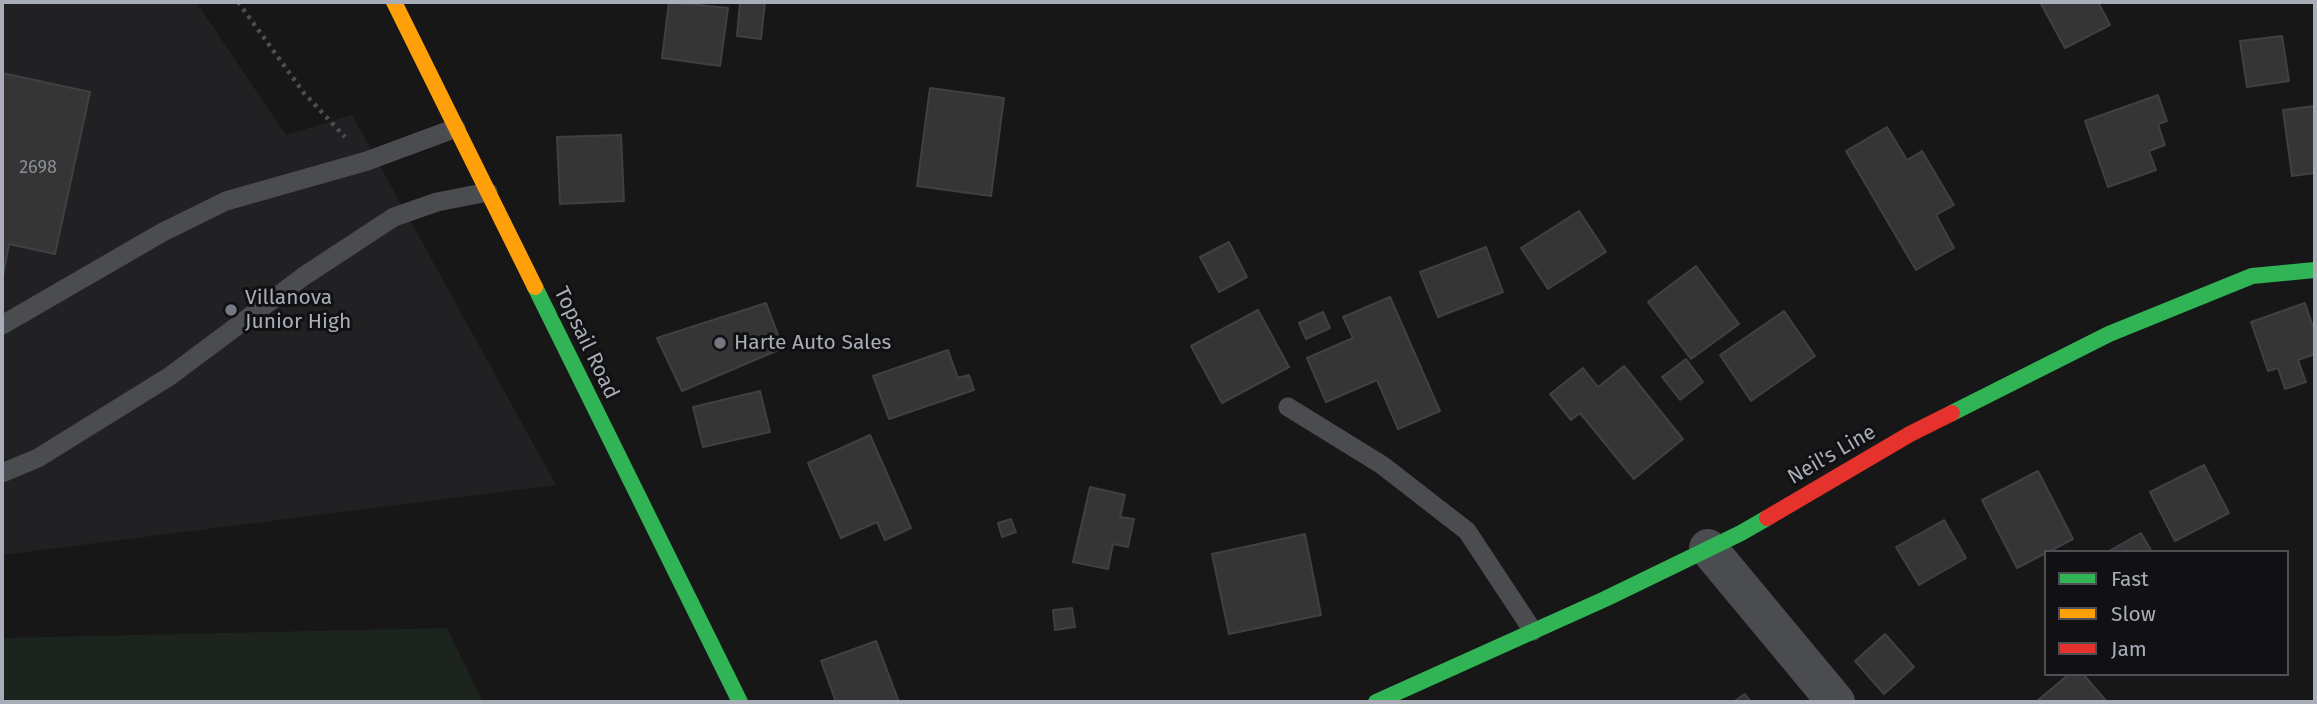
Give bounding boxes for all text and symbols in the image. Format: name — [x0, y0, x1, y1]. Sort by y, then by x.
house number: 2698 — [19, 157, 57, 179]
street label: Topsail Road — [548, 283, 624, 403]
place label: Villanova Junior High — [245, 285, 351, 335]
marker: Villanova Junior High — [223, 302, 239, 318]
place label: Harte Auto Sales — [734, 330, 891, 356]
marker: Harte Auto Sales — [712, 335, 728, 351]
street label: Neil's Line — [1784, 420, 1880, 490]
legend — [2044, 550, 2289, 676]
text: Fast — [2111, 566, 2149, 592]
text: Slow — [2111, 601, 2156, 627]
text: Jam — [2111, 636, 2147, 662]

